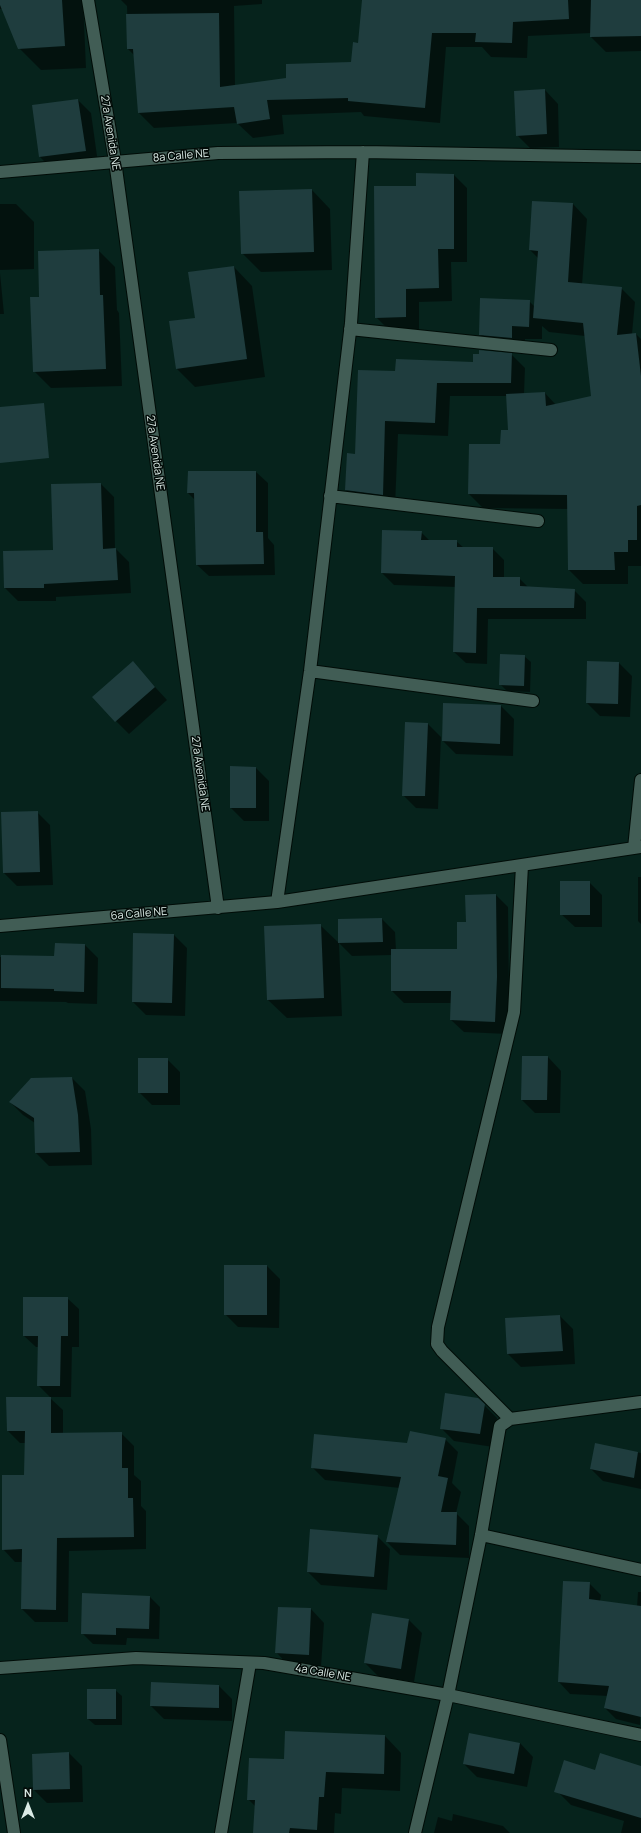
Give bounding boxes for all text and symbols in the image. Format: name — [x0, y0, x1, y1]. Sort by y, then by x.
street label: 27a Avenida NE — [98, 94, 122, 172]
street label: 8a Calle NE — [152, 147, 210, 165]
street label: 27a Avenida NE — [143, 414, 167, 492]
street label: 27a Avenida NE — [188, 735, 212, 813]
street label: 6a Calle NE — [110, 905, 168, 923]
street label: 4a Calle NE — [294, 1662, 352, 1684]
north arrow — [8, 1785, 48, 1825]
text: N — [24, 1785, 32, 1800]

